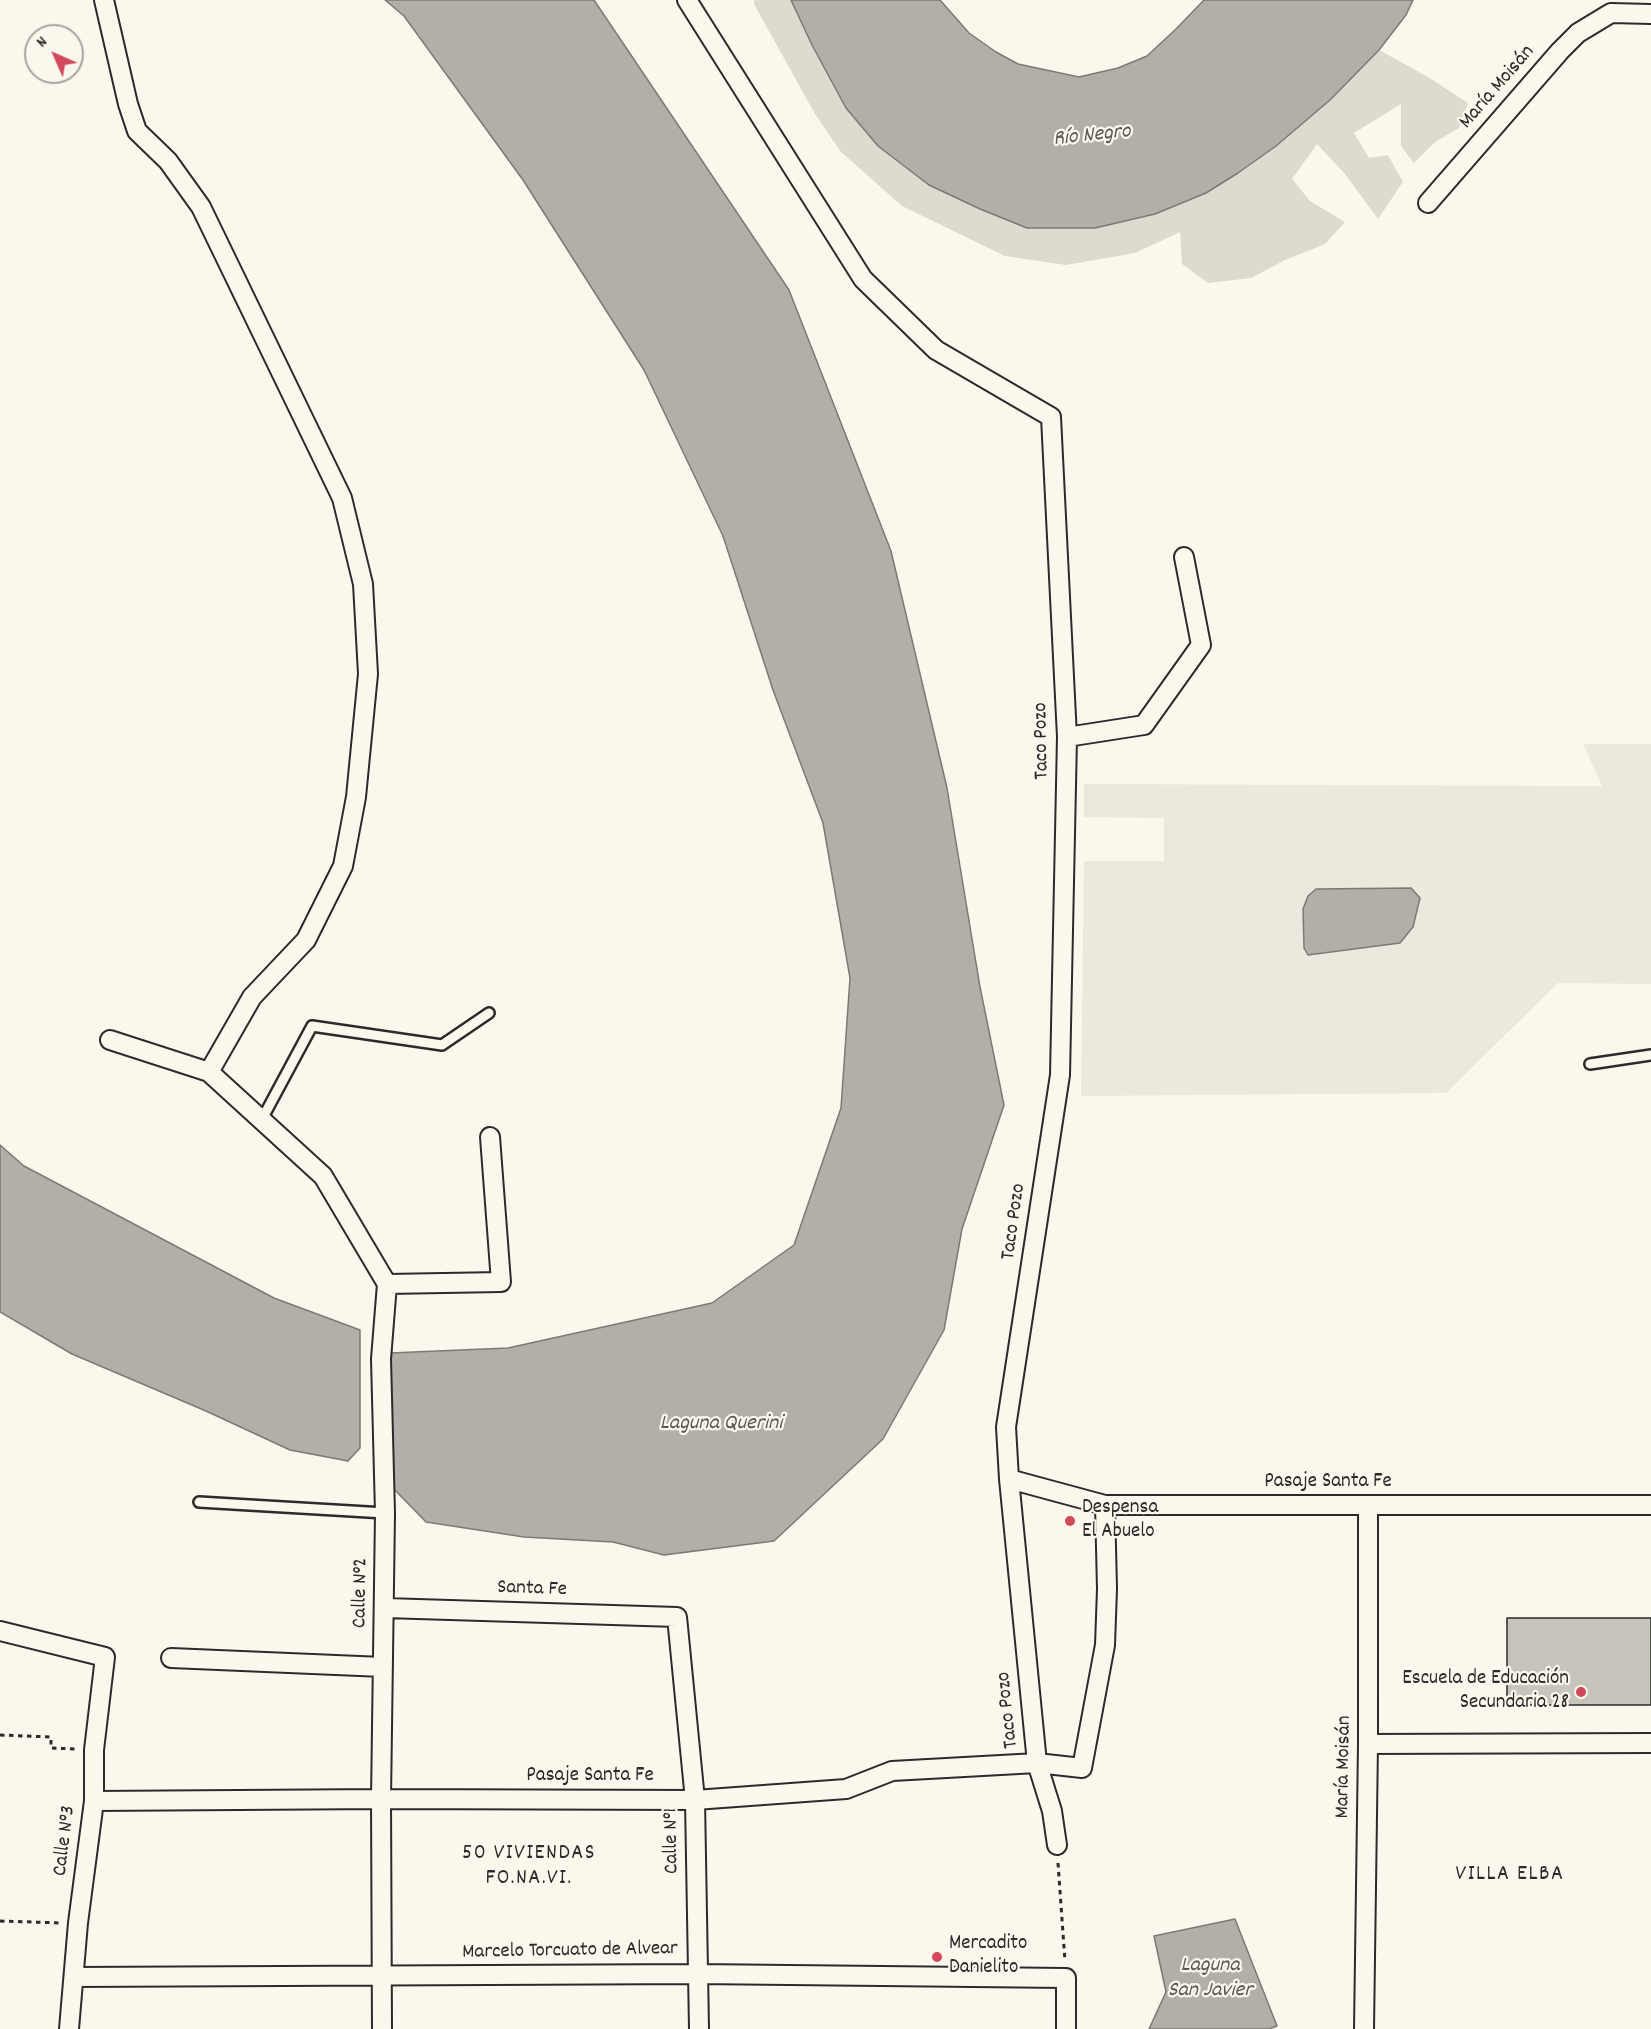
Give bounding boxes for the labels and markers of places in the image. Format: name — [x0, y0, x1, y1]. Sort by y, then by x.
place label: Despensa El Abuelo — [1082, 1496, 1158, 1546]
marker: Despensa El Abuelo — [1063, 1514, 1077, 1528]
place label: Escuela de Educación Secundaria 28 — [1402, 1667, 1569, 1717]
marker: Escuela de Educación Secundaria 28 — [1574, 1685, 1588, 1699]
place label: Mercadito Danielito — [949, 1932, 1027, 1982]
marker: Mercadito Danielito — [930, 1950, 944, 1964]

